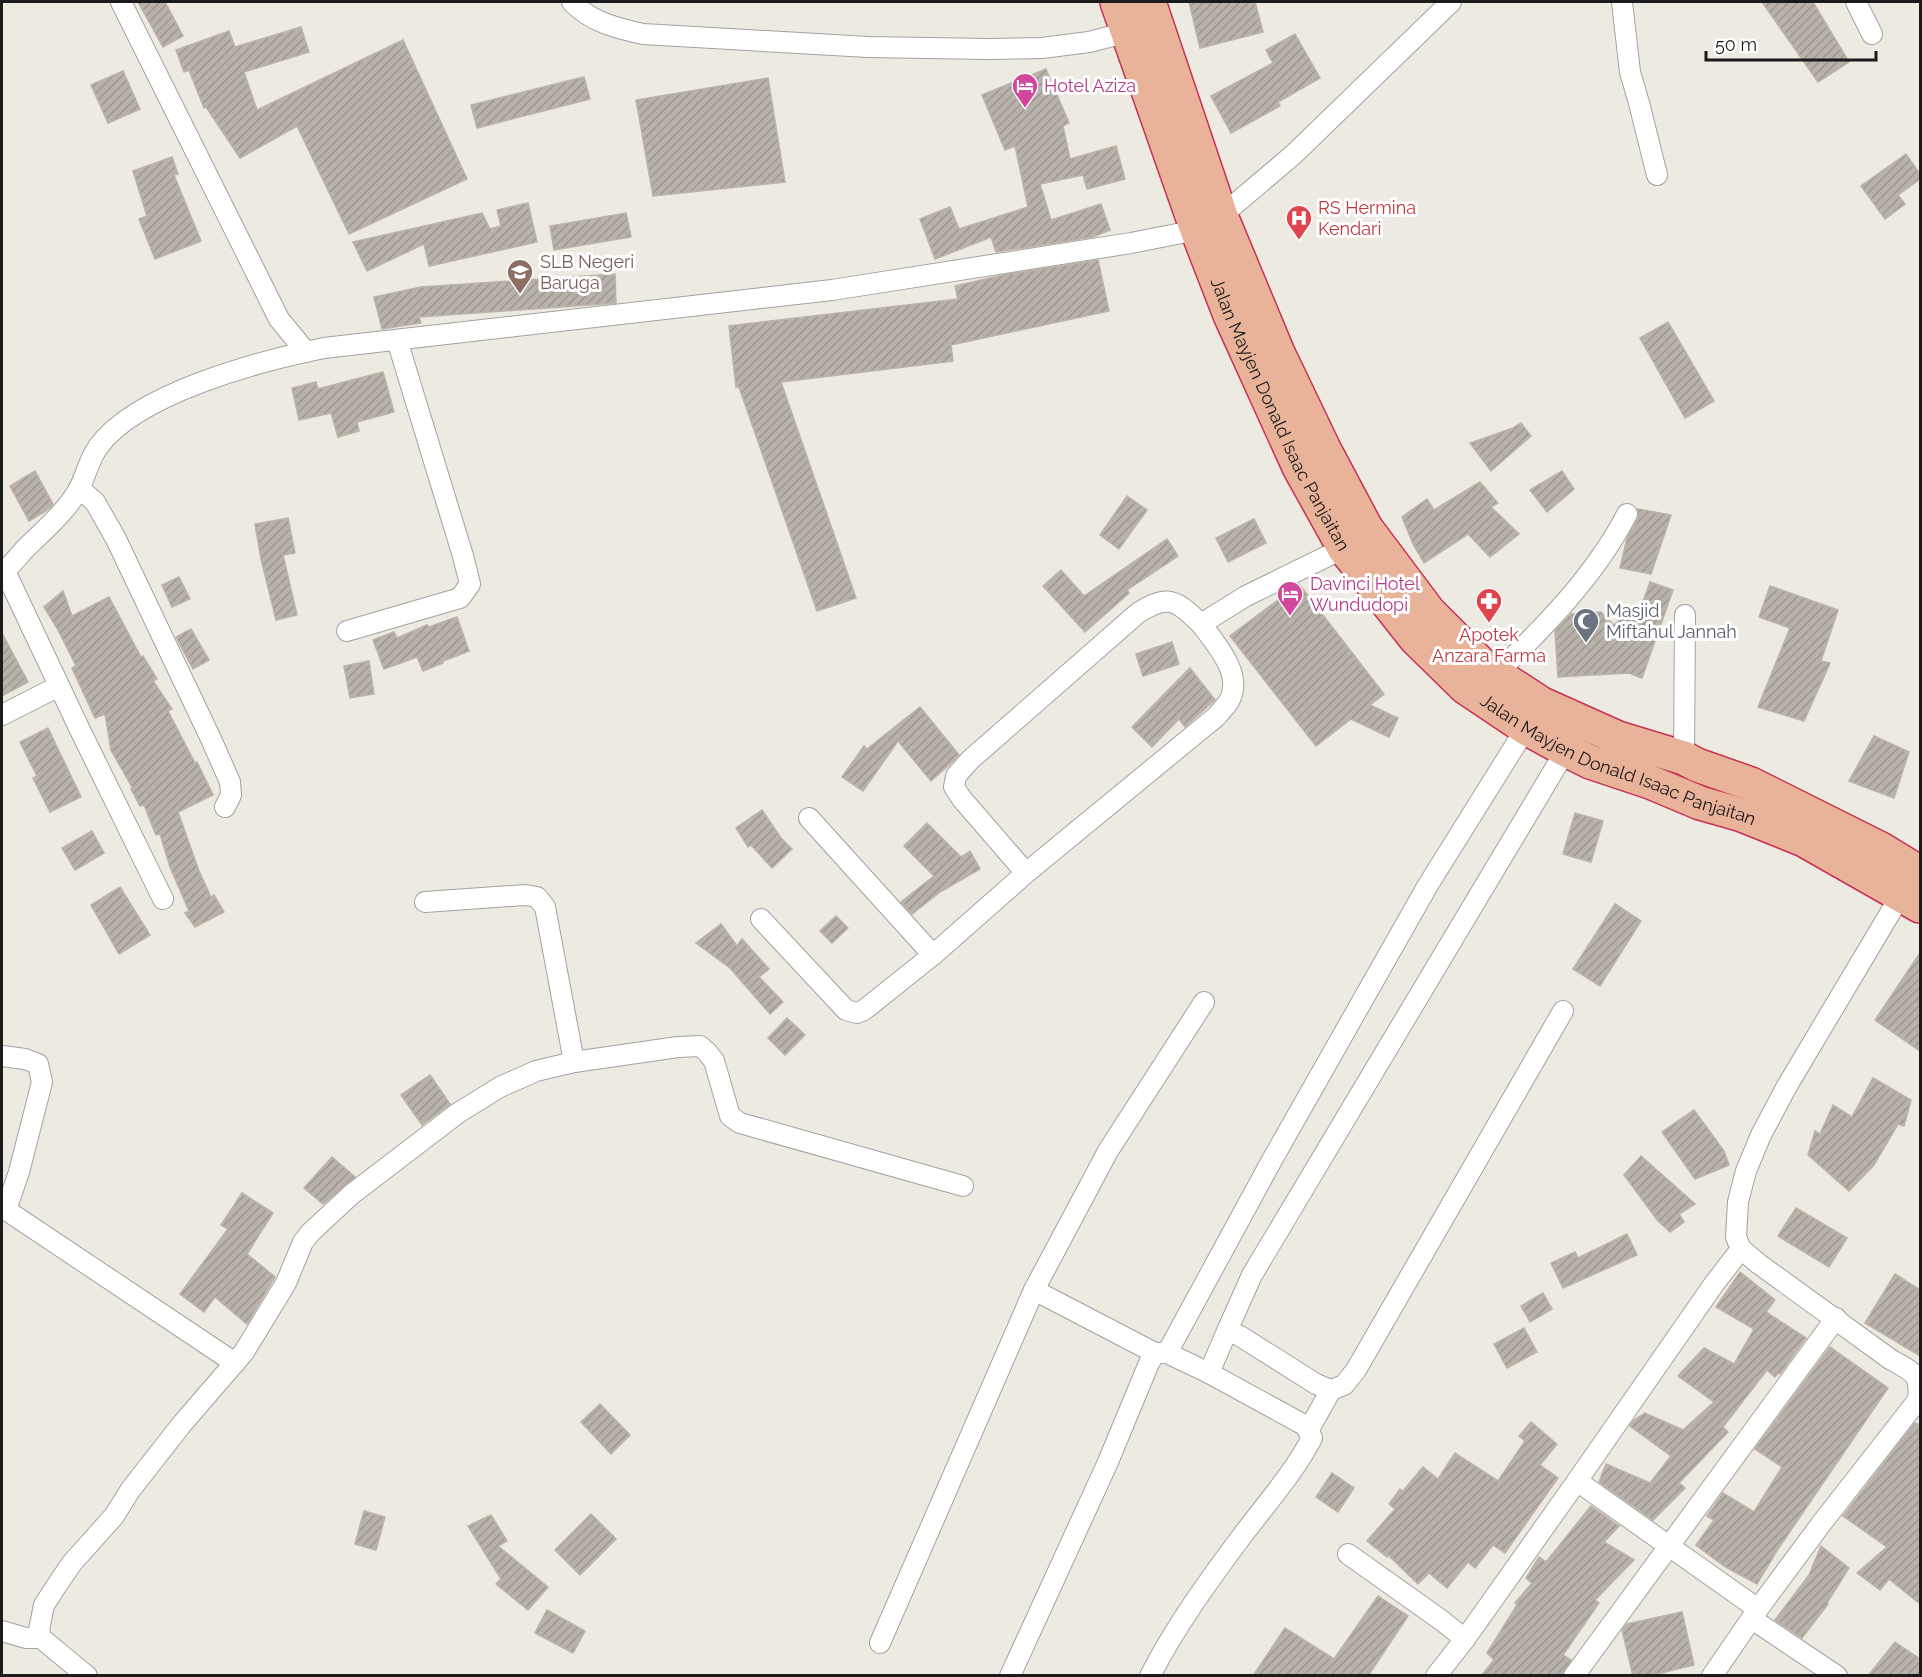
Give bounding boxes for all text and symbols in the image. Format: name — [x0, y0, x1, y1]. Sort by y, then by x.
scale bar — [1706, 24, 1876, 62]
text: 50 m — [1715, 34, 1757, 55]
hotel icon: Hotel Aziza — [1010, 71, 1040, 109]
place label: Hotel Aziza — [1044, 75, 1136, 96]
place label: RS Hermina Kendari — [1318, 197, 1416, 239]
hospital icon: RS Hermina Kendari — [1284, 203, 1314, 241]
place label: SLB Negeri Baruga — [540, 251, 634, 293]
school or university icon: SLB Negeri Baruga — [505, 257, 535, 295]
street label: Jalan Mayjen Donald Isaac Panjaitan — [1207, 275, 1354, 554]
place label: Davinci Hotel Wundudopi — [1310, 573, 1420, 615]
hotel icon: Davinci Hotel Wundudopi — [1275, 579, 1305, 617]
pharmacy icon: Apotek Anzara Farma — [1474, 586, 1504, 624]
place label: Masjid Miftahul Jannah — [1606, 600, 1737, 642]
mosque icon: Masjid Miftahul Jannah — [1571, 606, 1601, 644]
place label: Apotek Anzara Farma — [1432, 624, 1546, 666]
street label: Jalan Mayjen Donald Isaac Panjaitan — [1477, 690, 1759, 829]

